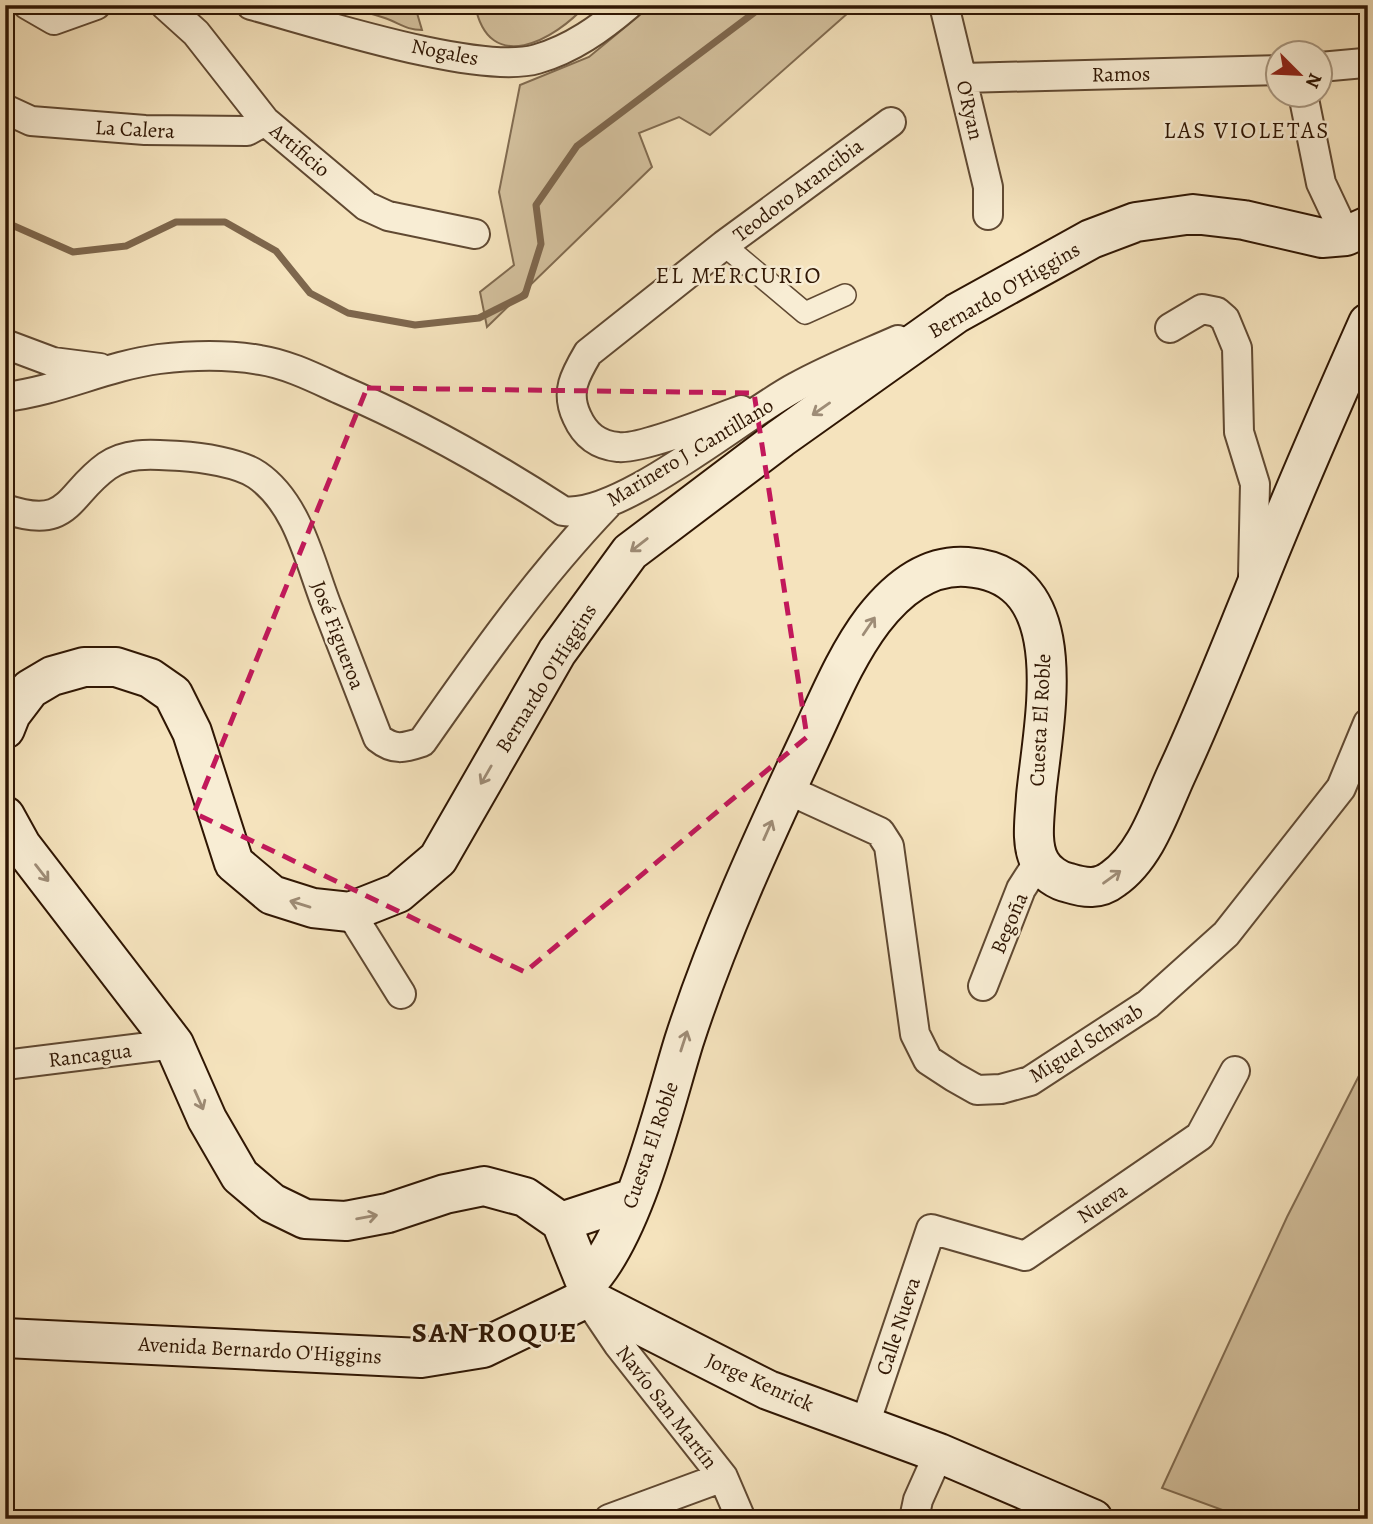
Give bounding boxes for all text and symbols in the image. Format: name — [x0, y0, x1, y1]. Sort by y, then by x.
street label: Nogales — [409, 32, 481, 72]
north arrow — [1264, 38, 1334, 108]
street label: Ramos — [1091, 59, 1151, 89]
text: N — [1299, 69, 1328, 92]
street label: O'Ryan — [950, 77, 990, 143]
street label: La Calera — [94, 113, 176, 145]
district label: LAS VIOLETAS — [1163, 115, 1331, 146]
street label: Artificio — [263, 116, 336, 183]
street label: Teodoro Arancibia — [727, 132, 869, 248]
street label: Bernardo O'Higgins — [923, 235, 1085, 345]
district label: EL MERCURIO — [655, 260, 823, 291]
street label: Marinero J .Cantillano — [601, 391, 779, 513]
one-way arrow — [812, 402, 831, 416]
one-way arrow — [630, 538, 649, 553]
street label: José Figueroa — [304, 577, 372, 693]
street label: Bernardo O'Higgins — [489, 598, 603, 758]
one-way arrow — [863, 617, 877, 637]
street label: Cuesta El Roble — [1023, 653, 1057, 787]
one-way arrow — [479, 764, 493, 784]
one-way arrow — [763, 820, 776, 841]
one-way arrow — [35, 864, 50, 882]
one-way arrow — [1102, 870, 1121, 884]
street label: Begoña — [984, 888, 1034, 958]
one-way arrow — [290, 897, 312, 909]
street label: Miguel Schwab — [1024, 997, 1148, 1089]
one-way arrow — [679, 1031, 692, 1053]
street label: Rancagua — [47, 1036, 134, 1074]
street label: Cuesta El Roble — [615, 1078, 685, 1212]
one-way arrow — [193, 1089, 206, 1110]
street label: Nueva — [1072, 1176, 1133, 1230]
one-way arrow — [355, 1210, 378, 1223]
street label: Calle Nueva — [869, 1273, 927, 1379]
district label: SAN ROQUE — [412, 1314, 578, 1352]
street label: Avenida Bernardo O'Higgins — [137, 1330, 382, 1370]
street label: Navío San Martín — [610, 1339, 724, 1475]
street label: Jorge Kenrick — [702, 1346, 819, 1418]

